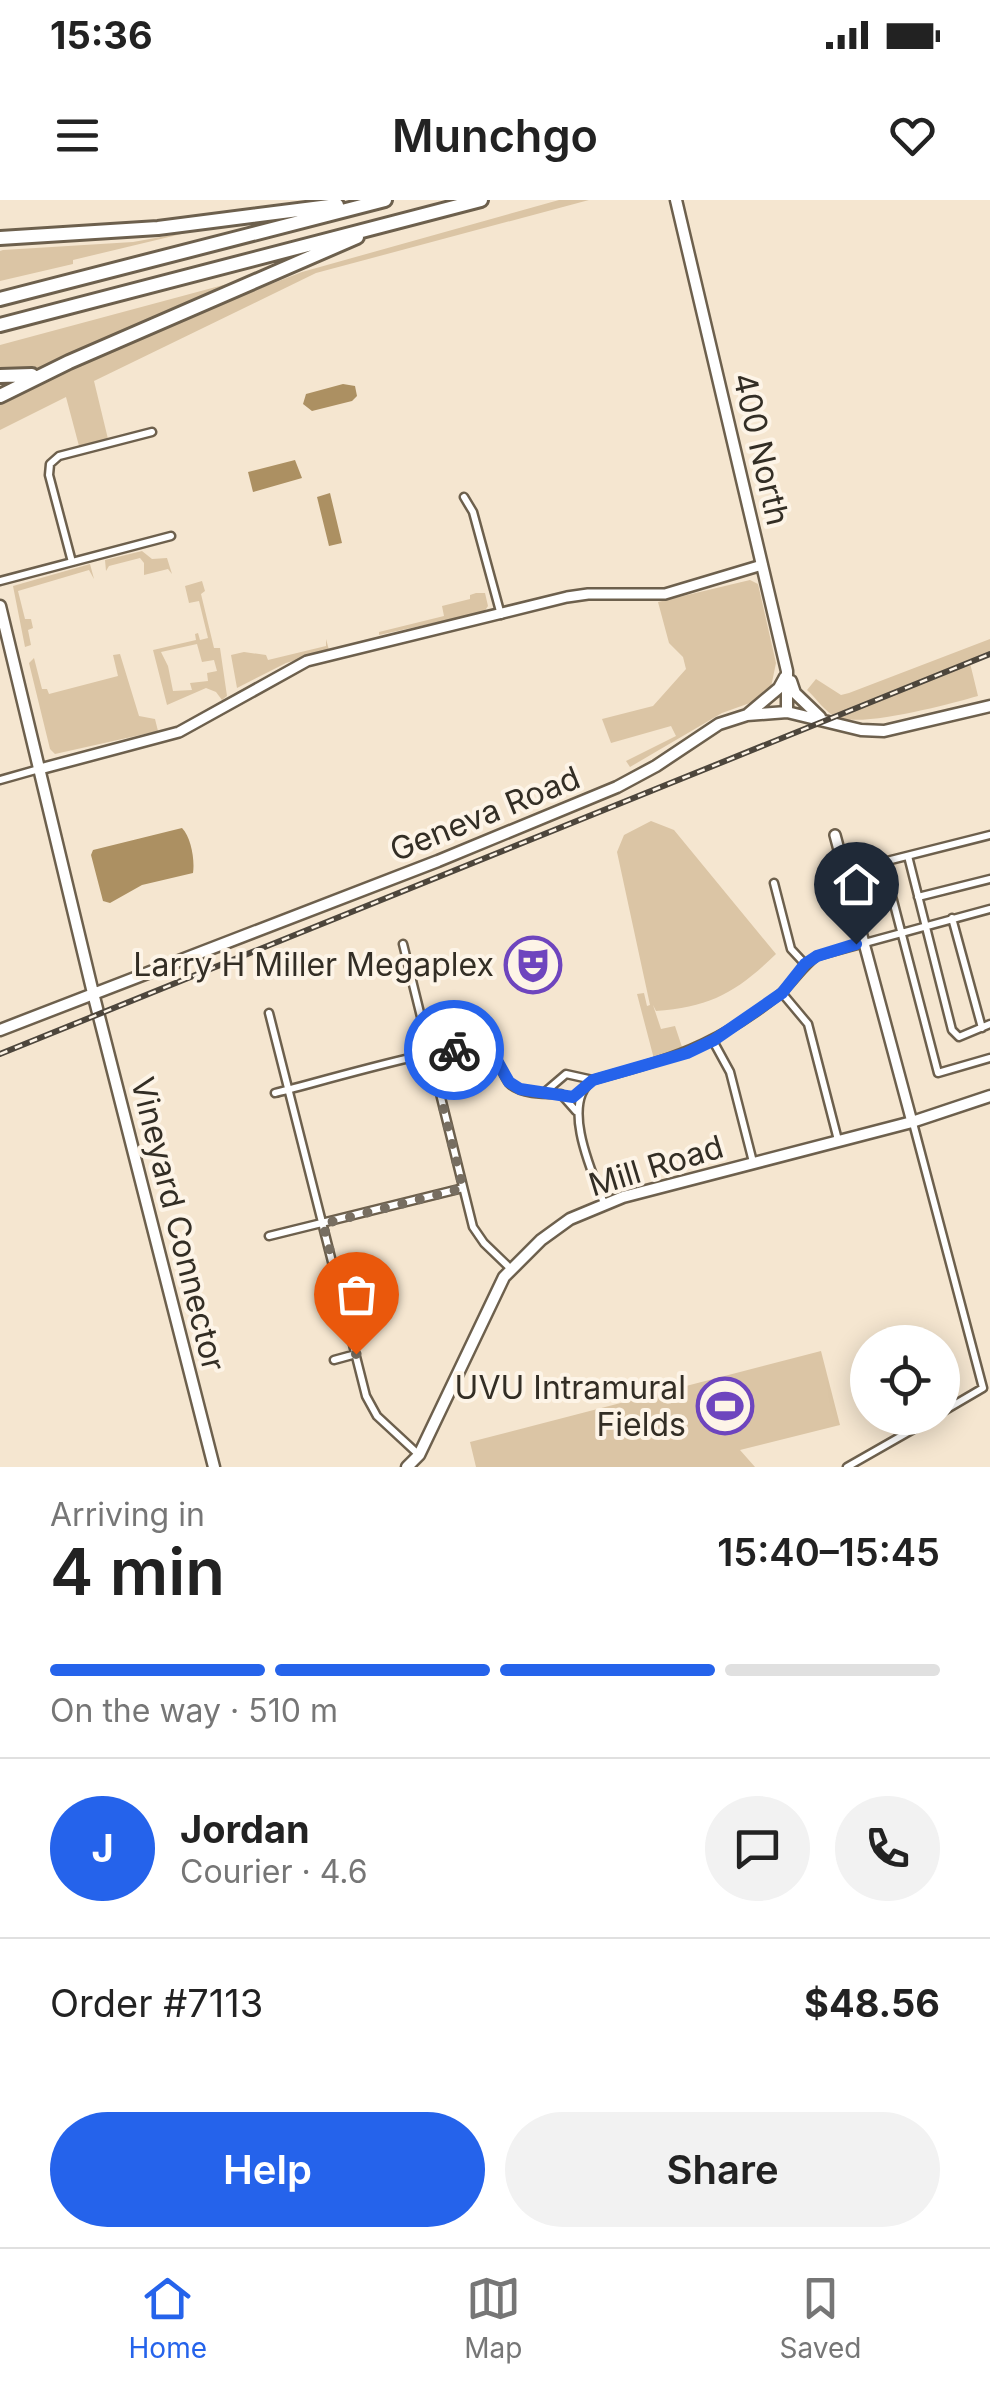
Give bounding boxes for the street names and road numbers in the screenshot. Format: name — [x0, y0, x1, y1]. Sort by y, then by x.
street label: 400 North — [725, 369, 798, 529]
street label: Geneva Road — [384, 758, 586, 869]
street label: Vineyard Connector — [123, 1073, 234, 1375]
street label: Mill Road — [584, 1127, 728, 1204]

